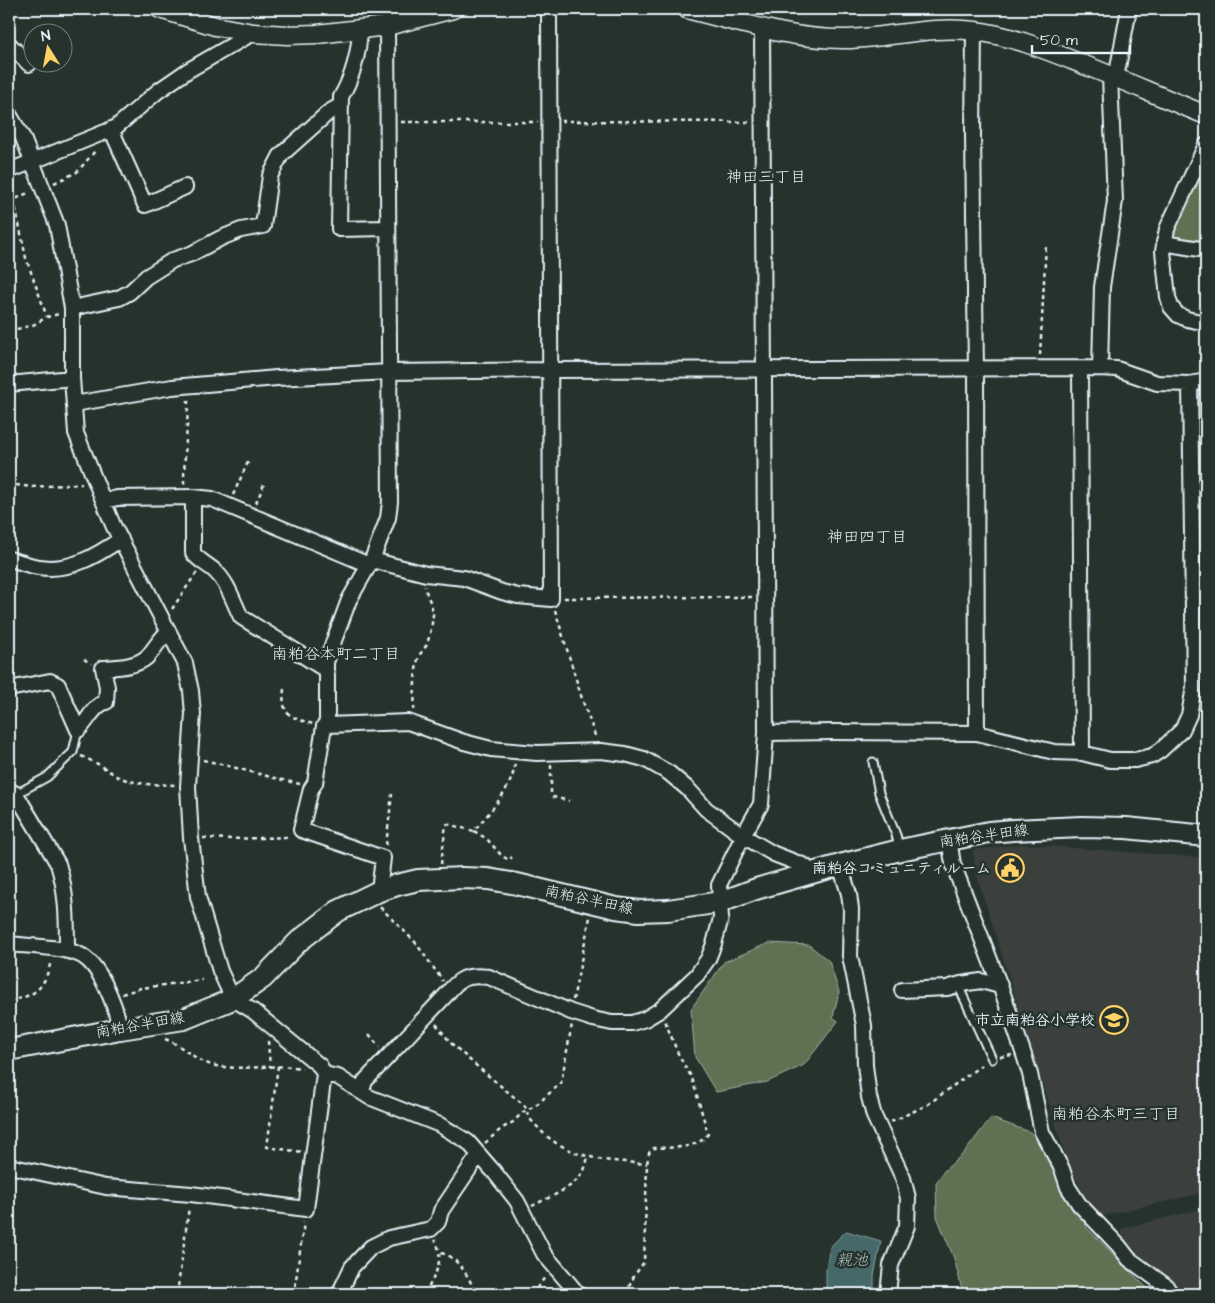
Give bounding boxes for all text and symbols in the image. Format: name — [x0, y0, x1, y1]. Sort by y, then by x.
north arrow — [22, 22, 72, 72]
scale bar — [1032, 22, 1130, 54]
text: N — [39, 26, 52, 47]
text: 50 m — [1040, 30, 1078, 51]
district label: 神田三丁目 — [726, 166, 806, 188]
district label: 神田四丁目 — [827, 526, 907, 548]
district label: 南粕谷本町二丁目 — [272, 643, 400, 665]
street label: 南粕谷半田線 — [938, 819, 1030, 853]
public building icon: 南粕谷コミュニティルーム — [995, 853, 1025, 883]
place label: 南粕谷コミュニティルーム — [812, 858, 991, 879]
street label: 南粕谷半田線 — [543, 880, 635, 920]
school or university icon: 市立南粕谷小学校 — [1099, 1005, 1129, 1035]
street label: 南粕谷半田線 — [94, 1007, 186, 1043]
place label: 市立南粕谷小学校 — [975, 1010, 1095, 1031]
district label: 南粕谷本町三丁目 — [1052, 1103, 1180, 1125]
water label: 親池 — [836, 1249, 869, 1271]

